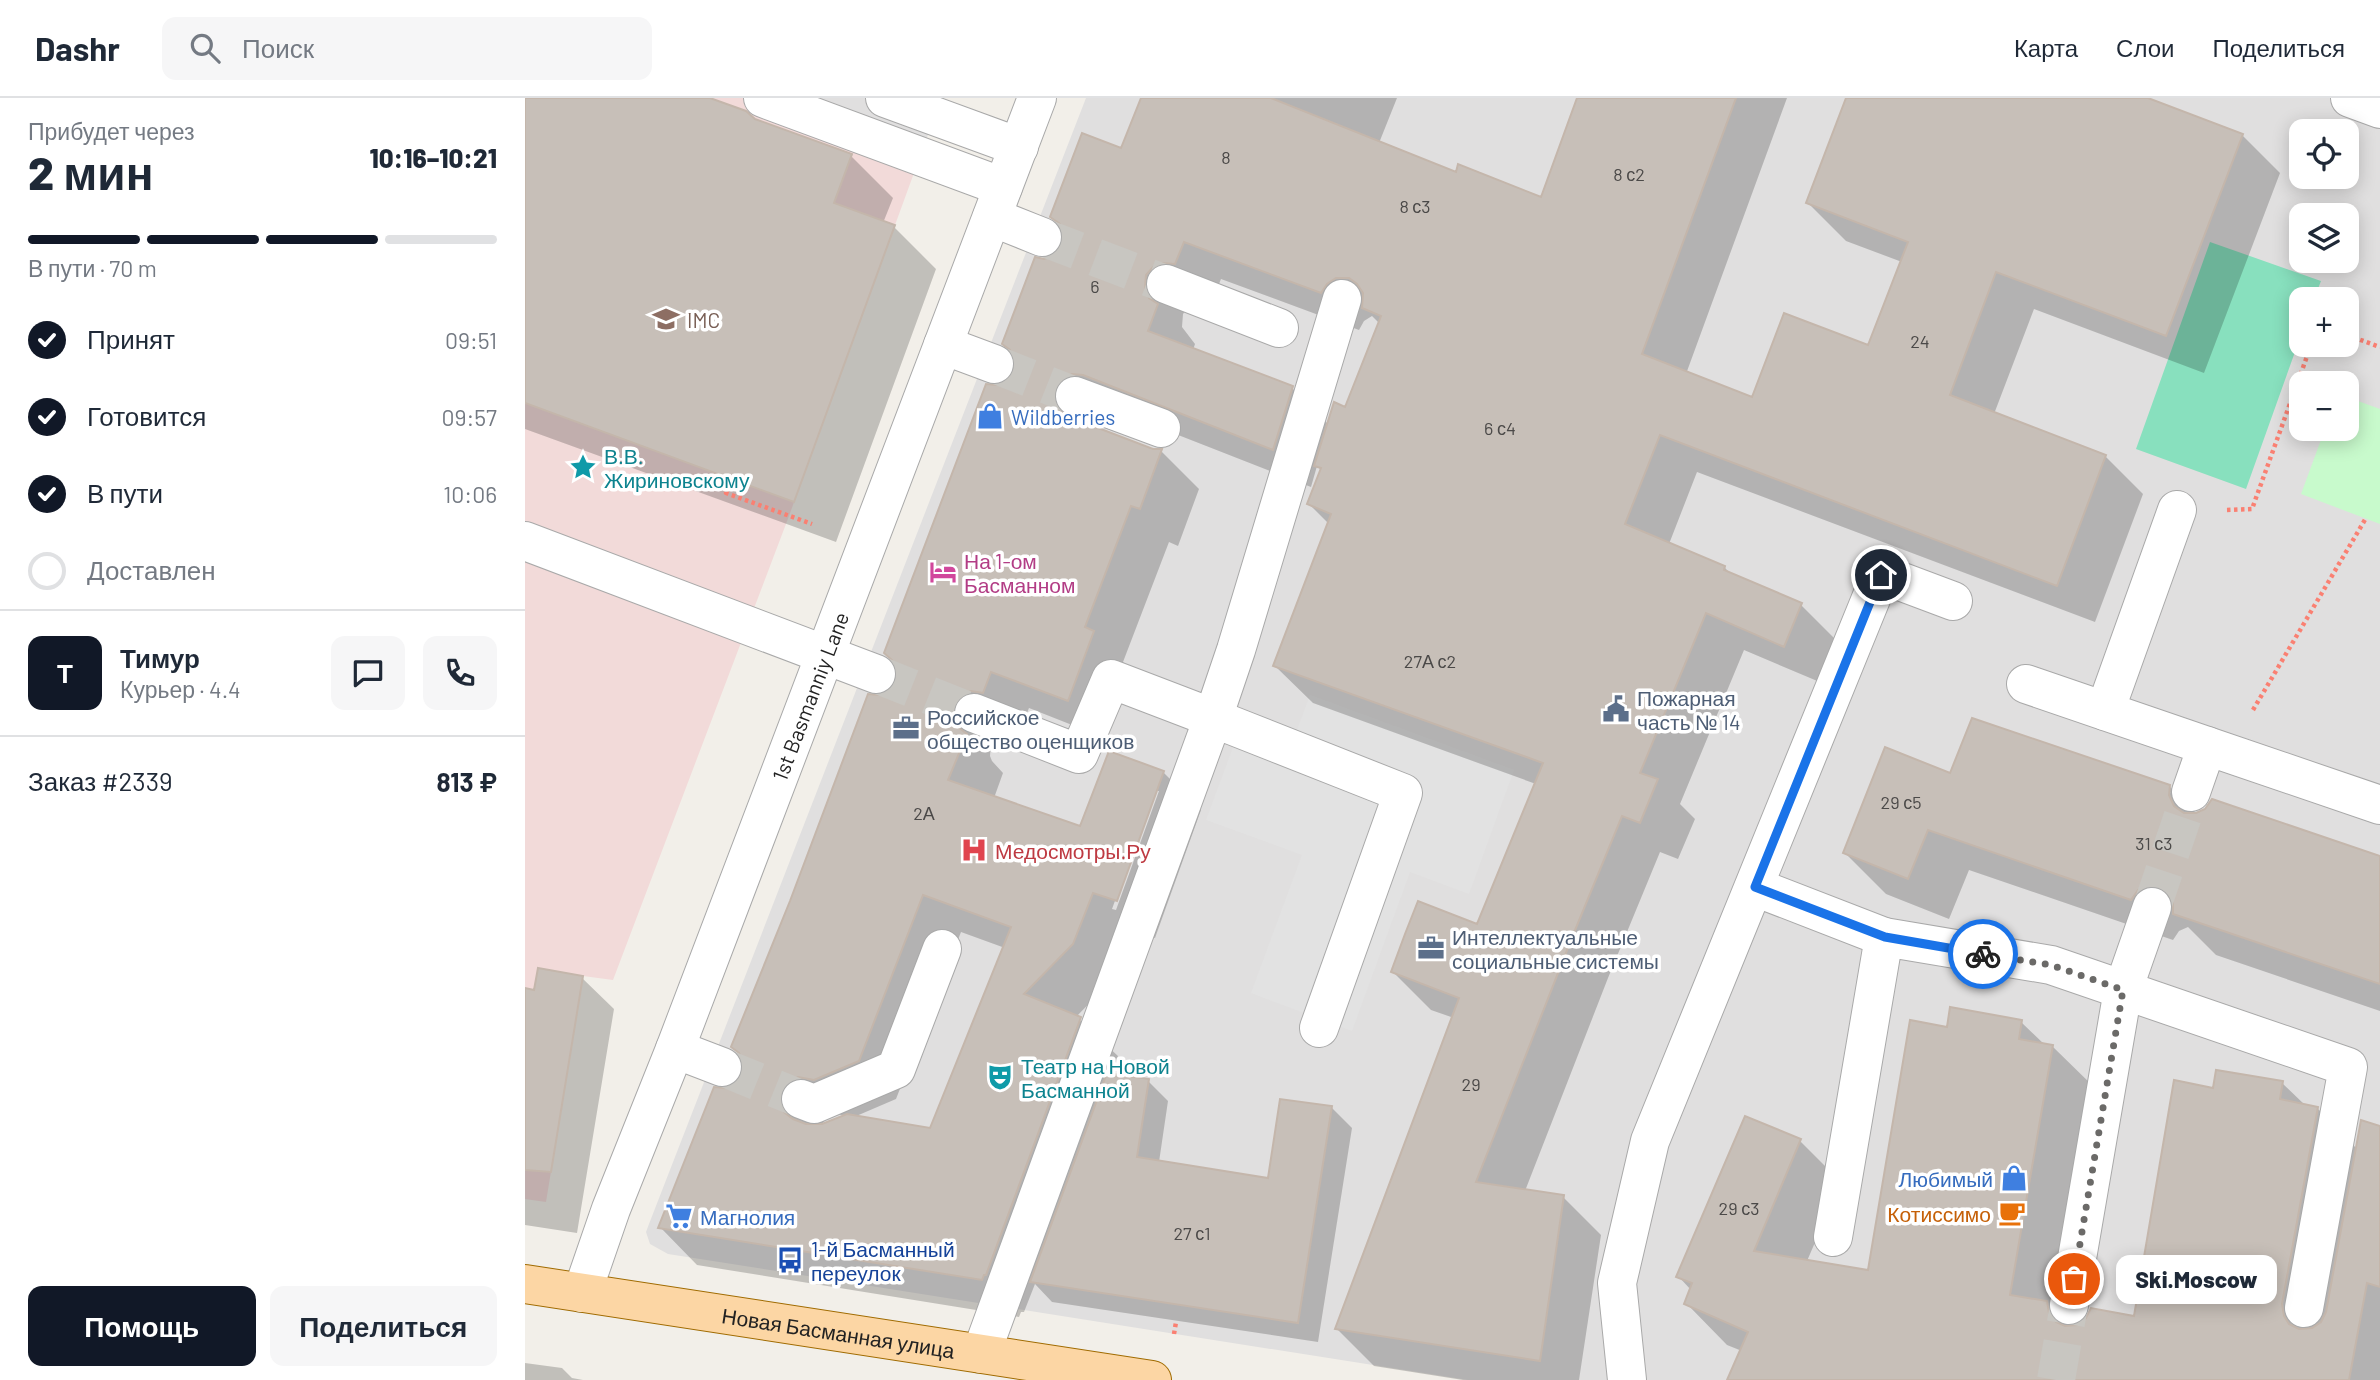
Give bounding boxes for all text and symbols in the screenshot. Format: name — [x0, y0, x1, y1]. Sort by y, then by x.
search box — [162, 17, 652, 80]
text: Dashr — [35, 28, 120, 68]
icon: search — [186, 29, 224, 67]
text: Поиск — [242, 32, 314, 63]
text: Карта — [2014, 33, 2078, 62]
text: Слои — [2116, 33, 2174, 62]
text: Поделиться — [2212, 33, 2345, 62]
text: Прибудет через — [28, 117, 195, 145]
map controls — [2289, 119, 2359, 441]
button: locate — [2289, 119, 2359, 189]
text: 10:16–10:21 — [369, 142, 497, 173]
text: 2 мин — [28, 144, 153, 199]
house number: 8 — [1221, 146, 1231, 168]
house number: 8 с2 — [1613, 163, 1645, 185]
house number: 8 с3 — [1399, 195, 1431, 217]
button: layers — [2289, 203, 2359, 273]
text: В пути · 70 m — [28, 254, 157, 282]
house number: 6 — [1090, 275, 1100, 297]
button: + — [2289, 287, 2359, 357]
school or university icon: IMC — [651, 304, 681, 334]
place label: IMC — [687, 307, 720, 332]
icon: check — [28, 321, 66, 359]
text: Принят — [87, 323, 175, 354]
text: 09:51 — [445, 326, 497, 354]
house number: 24 — [1910, 330, 1930, 352]
button: − — [2289, 371, 2359, 441]
icon: check — [28, 398, 66, 436]
text: Готовится — [87, 400, 206, 431]
shop icon: Wildberries — [975, 401, 1005, 431]
text: 09:57 — [442, 403, 497, 431]
place label: Wildberries — [1011, 404, 1115, 429]
house number: 6 с4 — [1484, 417, 1516, 439]
place label: В.В. Жириновскому — [604, 443, 750, 492]
place icon: В.В. Жириновскому — [568, 452, 598, 482]
icon: check — [28, 475, 66, 513]
text: В пути — [87, 477, 163, 508]
text: 10:06 — [443, 480, 497, 508]
pin — [1851, 545, 1911, 605]
place label: На 1-ом Басманном — [964, 548, 1075, 597]
text: Доставлен — [87, 554, 216, 585]
icon: home — [1862, 556, 1900, 594]
hotel icon: На 1-ом Басманном — [928, 557, 958, 587]
street label: 1st Basmanniy Lane — [766, 608, 853, 784]
button: chat — [331, 636, 405, 710]
button: phone — [423, 636, 497, 710]
text: Тимур — [120, 642, 200, 673]
house number: 27А с2 — [1404, 650, 1456, 672]
text: Т — [57, 657, 73, 688]
text: Курьер · 4.4 — [120, 675, 241, 703]
place label: Пожарная часть № 14 — [1637, 685, 1741, 734]
public building icon: Пожарная часть № 14 — [1601, 694, 1631, 724]
place label: Российское общество оценщиков — [927, 704, 1134, 753]
office icon: Российское общество оценщиков — [891, 713, 921, 743]
text: Заказ #2339 — [28, 765, 173, 796]
text: 813 ₽ — [437, 766, 497, 797]
house number: 29 с5 — [1881, 791, 1921, 813]
house number: 2А — [913, 802, 935, 824]
house number: 31 с3 — [2135, 832, 2173, 854]
hospital icon: Медосмотры.Ру — [959, 835, 989, 865]
place label: Медосмотры.Ру — [995, 838, 1151, 863]
courier — [1948, 919, 2018, 989]
place label: Интеллектуальные социальные системы — [1452, 924, 1659, 973]
office icon: Интеллектуальные социальные системы — [1416, 933, 1446, 963]
icon: bike — [1964, 935, 2002, 973]
place label: Театр на Новой Басманной — [1021, 1053, 1170, 1102]
theatre icon: Театр на Новой Басманной — [985, 1062, 1015, 1092]
house number: 29 — [1461, 1073, 1481, 1095]
shop icon: Любимый — [1999, 1163, 2029, 1193]
place label: Любимый — [1898, 1166, 1993, 1191]
house number: 29 с3 — [1719, 1197, 1759, 1219]
cafe icon: Котиссимо — [1997, 1198, 2027, 1228]
supermarket icon: Магнолия — [664, 1201, 694, 1231]
place label: Котиссимо — [1887, 1201, 1991, 1226]
place label: Магнолия — [700, 1204, 795, 1229]
house number: 27 с1 — [1173, 1222, 1211, 1244]
place label: 1-й Басманный переулок — [811, 1236, 955, 1285]
bus stop icon: 1-й Басманный переулок — [775, 1245, 805, 1275]
pin — [2044, 1249, 2104, 1309]
callout: Ski.Moscow — [2116, 1254, 2277, 1304]
icon: bag — [2055, 1260, 2093, 1298]
text: Ski.Moscow — [2135, 1265, 2258, 1293]
button: Помощь — [28, 1286, 256, 1366]
button: Поделиться — [270, 1286, 497, 1366]
street label: Новая Басманная улица — [720, 1302, 957, 1362]

